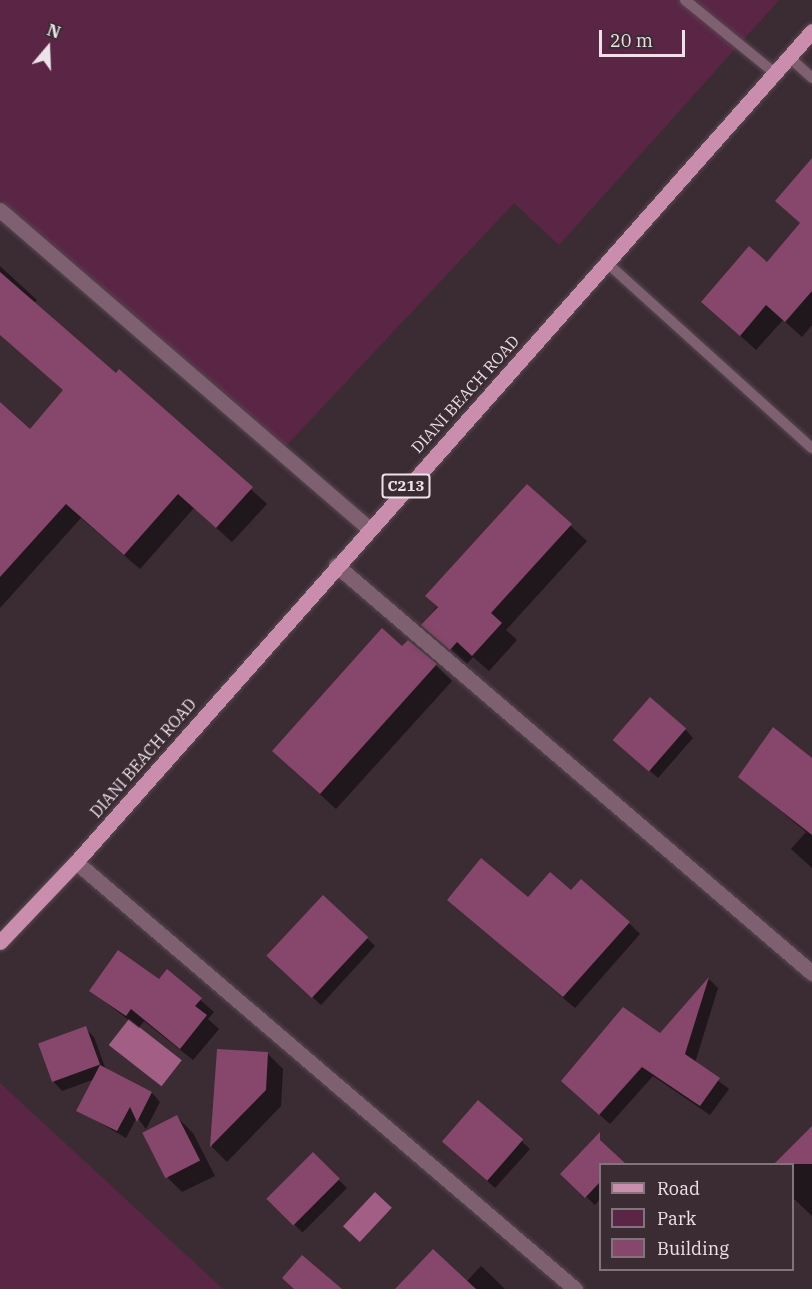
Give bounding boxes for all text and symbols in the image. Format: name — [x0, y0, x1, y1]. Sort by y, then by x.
north arrow — [18, 18, 78, 78]
scale bar — [602, 18, 688, 56]
text: N — [45, 19, 63, 42]
text: 20 m — [610, 29, 653, 52]
street label: DIANI BEACH ROAD — [407, 331, 523, 457]
road number: C213 — [380, 474, 432, 498]
street label: DIANI BEACH ROAD — [86, 694, 200, 822]
legend — [599, 1163, 794, 1271]
text: Road — [657, 1177, 700, 1200]
text: Park — [657, 1207, 696, 1230]
text: Building — [657, 1237, 729, 1260]

